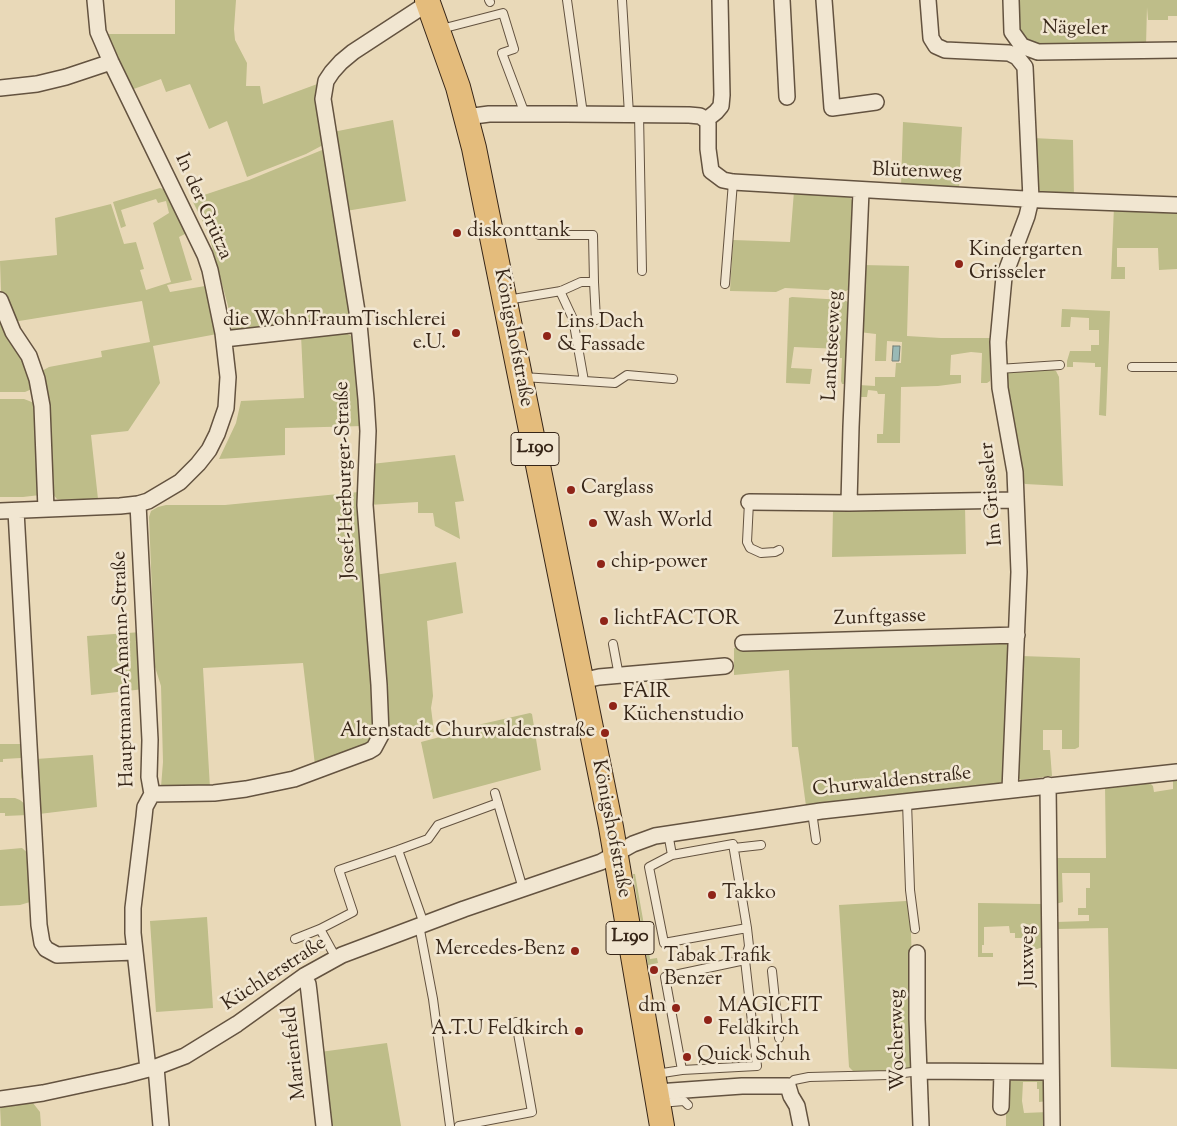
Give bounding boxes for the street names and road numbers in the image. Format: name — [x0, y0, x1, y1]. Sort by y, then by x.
street label: Nägeler — [1042, 17, 1108, 43]
street label: In der Grütza — [168, 150, 236, 264]
street label: Blütenweg — [871, 159, 963, 187]
street label: Königshofstraße — [487, 267, 537, 409]
street label: Landtseeweg — [819, 290, 849, 402]
street label: Josef-Herburger-Straße — [332, 381, 362, 579]
road number: L190 — [511, 432, 559, 466]
street label: Im Grisseler — [977, 441, 1009, 547]
street label: Hauptmann-Amann-Straße — [109, 550, 141, 788]
street label: Zunftgasse — [833, 605, 927, 633]
street label: Königshofstraße — [585, 758, 635, 900]
street label: Churwaldenstraße — [811, 763, 973, 803]
road number: L190 — [606, 921, 654, 954]
street label: Juxweg — [1018, 925, 1042, 987]
street label: Küchlerstraße — [218, 932, 332, 1018]
street label: Wocherweg — [886, 989, 912, 1091]
street label: Marienfeld — [279, 1005, 313, 1101]

